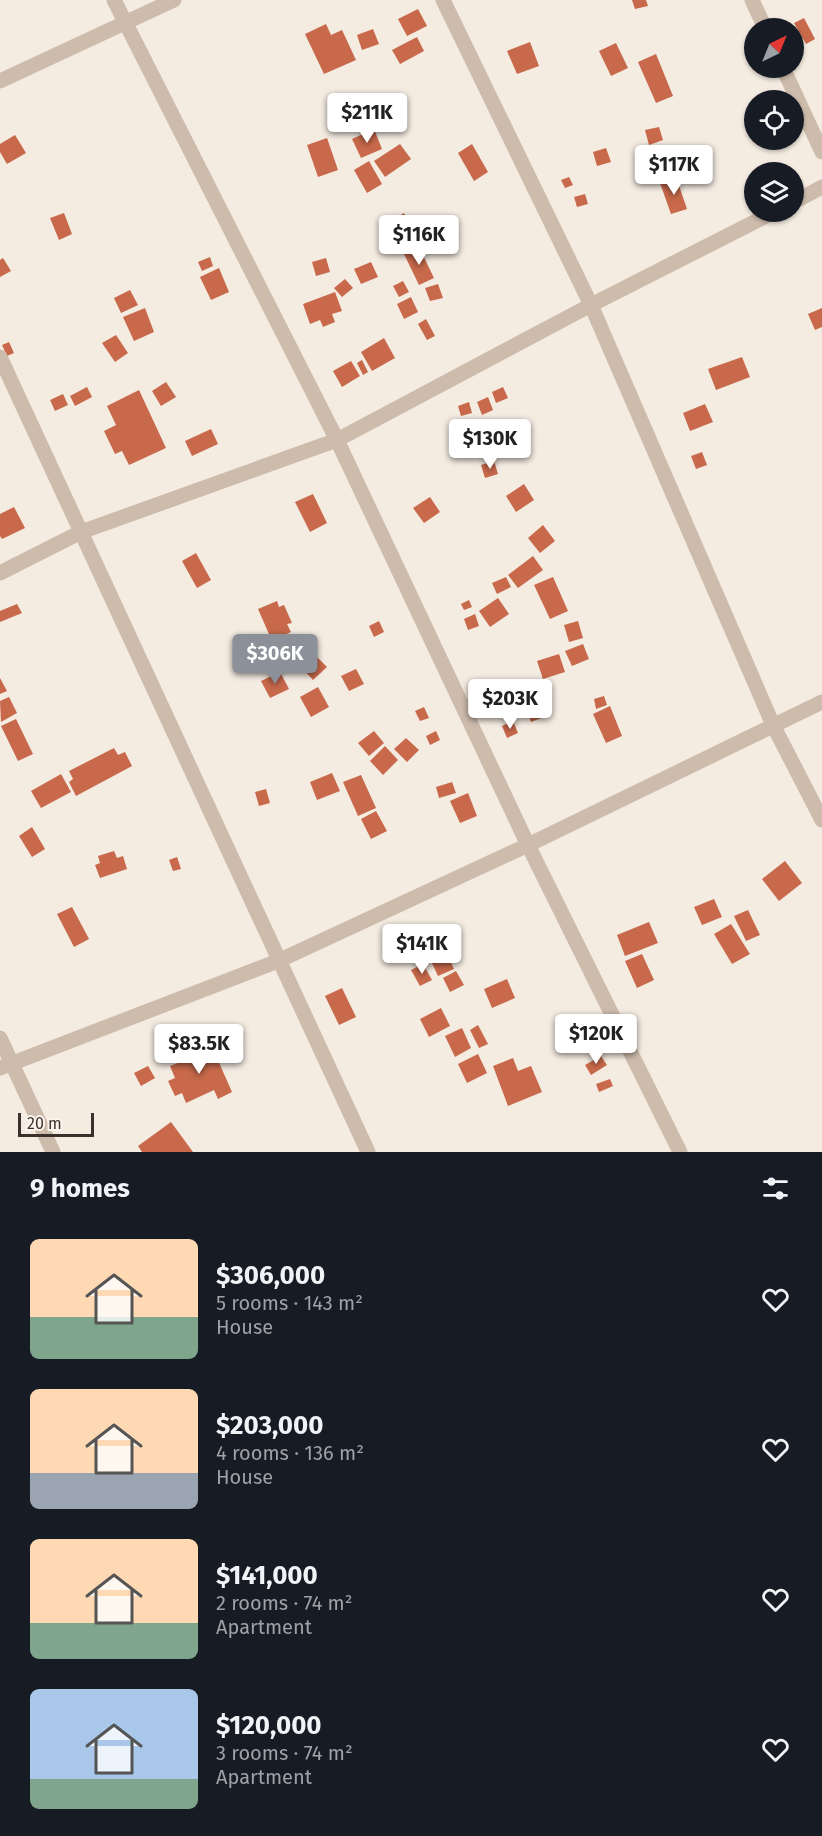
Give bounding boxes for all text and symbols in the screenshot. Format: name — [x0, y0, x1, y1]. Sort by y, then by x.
north arrow — [744, 18, 804, 78]
map controls — [744, 18, 804, 222]
button: locate — [744, 90, 804, 150]
pin: $211K — [325, 93, 409, 144]
text: $211K — [341, 100, 393, 124]
pin: $117K — [632, 145, 716, 196]
text: $117K — [649, 152, 699, 176]
button: layers — [744, 162, 804, 222]
pin: $116K — [377, 215, 461, 266]
text: $116K — [393, 222, 445, 246]
pin: $130K — [448, 419, 532, 470]
text: $130K — [463, 426, 517, 450]
pin: $306K — [233, 634, 317, 685]
text: $306K — [246, 641, 304, 665]
pin: $203K — [468, 679, 552, 730]
text: $203K — [482, 686, 538, 710]
pin: $141K — [380, 924, 464, 975]
text: $141K — [396, 931, 448, 955]
pin: $120K — [554, 1014, 638, 1065]
text: $120K — [569, 1021, 623, 1045]
pin: $83.5K — [150, 1024, 248, 1075]
text: $83.5K — [168, 1031, 230, 1055]
scale bar — [18, 1110, 94, 1138]
text: 20 m — [27, 1114, 62, 1133]
icon: filters — [759, 1172, 792, 1205]
text: 9 homes — [30, 1173, 130, 1204]
text: $306,000 — [216, 1260, 325, 1291]
icon: home — [78, 1263, 150, 1335]
icon: heart — [759, 1283, 792, 1316]
text: 5 rooms · 143 m² — [216, 1291, 363, 1315]
text: House — [216, 1315, 273, 1339]
text: $203,000 — [216, 1410, 323, 1441]
icon: home — [78, 1413, 150, 1485]
icon: heart — [759, 1433, 792, 1466]
text: 4 rooms · 136 m² — [216, 1441, 364, 1465]
text: House — [216, 1465, 273, 1489]
text: $141,000 — [216, 1560, 318, 1591]
icon: home — [78, 1563, 150, 1635]
icon: heart — [759, 1583, 792, 1616]
text: 2 rooms · 74 m² — [216, 1591, 353, 1615]
text: Apartment — [216, 1615, 312, 1639]
text: $120,000 — [216, 1710, 322, 1741]
icon: home — [78, 1713, 150, 1785]
icon: heart — [759, 1733, 792, 1766]
text: 3 rooms · 74 m² — [216, 1741, 353, 1765]
text: Apartment — [216, 1765, 312, 1789]

